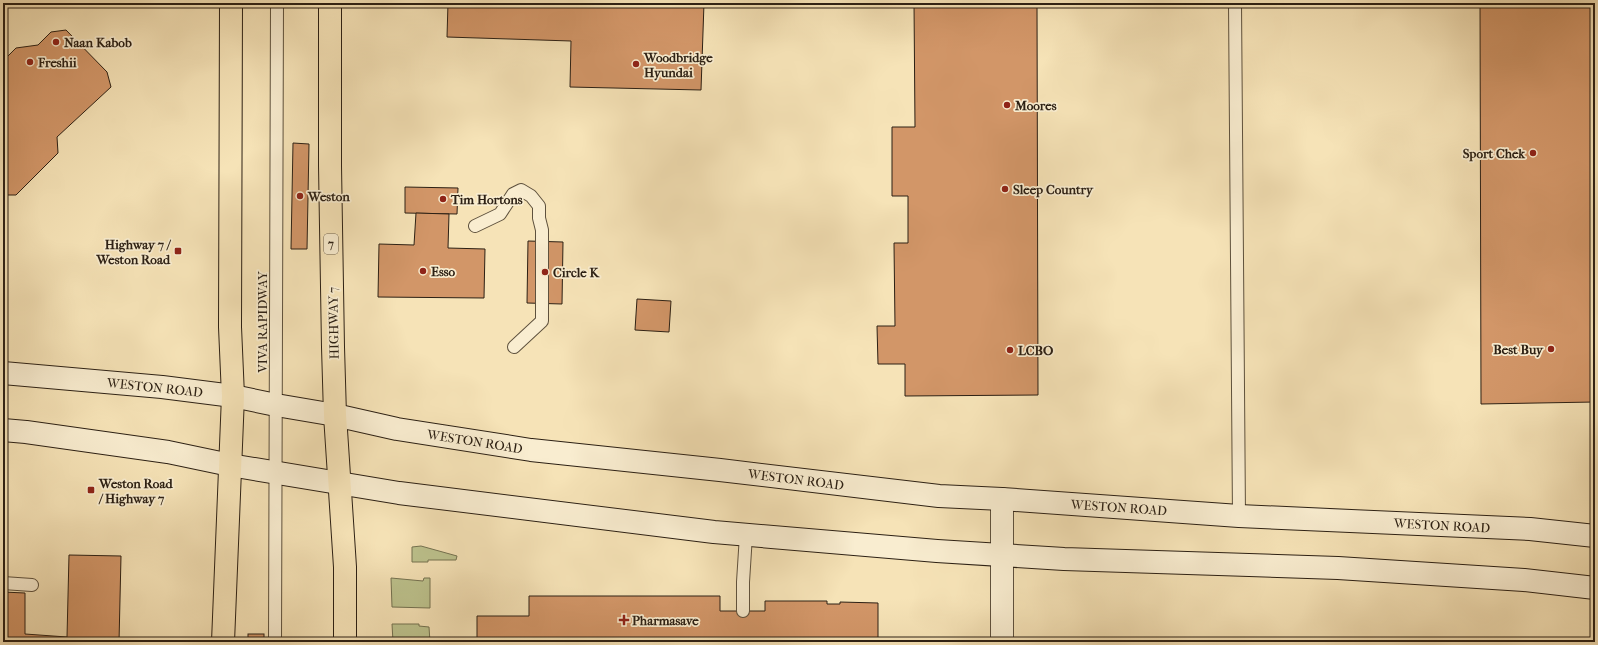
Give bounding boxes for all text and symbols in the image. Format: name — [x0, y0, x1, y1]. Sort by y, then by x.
place label: Naan Kabob — [64, 35, 132, 50]
marker: Naan Kabob — [51, 37, 61, 47]
place label: Woodbridge Hyundai — [643, 50, 713, 81]
place label: Freshii — [37, 55, 77, 70]
marker: Freshii — [25, 57, 35, 67]
marker: Woodbridge Hyundai — [631, 59, 641, 69]
place label: Moores — [1014, 98, 1057, 113]
marker: Moores — [1002, 100, 1012, 110]
place label: Sport Chek — [1463, 146, 1526, 162]
marker: Sport Chek — [1528, 148, 1538, 158]
place label: Sleep Country — [1013, 182, 1094, 198]
marker: Sleep Country — [1000, 184, 1010, 194]
place label: Weston — [307, 189, 350, 204]
marker: Weston — [295, 191, 305, 201]
place label: Tim Hortons — [450, 192, 523, 207]
marker: Tim Hortons — [438, 194, 448, 204]
road number: 7 — [324, 234, 338, 254]
place label: Highway 7 / Weston Road — [95, 237, 172, 267]
marker: Highway 7 / Weston Road — [173, 246, 183, 256]
place label: Esso — [431, 264, 456, 279]
place label: Circle K — [553, 265, 600, 280]
marker: Esso — [418, 266, 428, 276]
marker: Circle K — [540, 267, 550, 277]
street label: VIVA RAPIDWAY — [255, 270, 270, 374]
street label: HIGHWAY 7 — [325, 287, 342, 359]
place label: Best Buy — [1493, 342, 1544, 358]
place label: LCBO — [1018, 343, 1053, 358]
marker: Best Buy — [1546, 344, 1556, 354]
marker: LCBO — [1005, 345, 1015, 355]
street label: WESTON ROAD — [105, 375, 204, 400]
street label: WESTON ROAD — [425, 426, 524, 456]
street label: WESTON ROAD — [746, 466, 845, 493]
place label: Weston Road / Highway 7 — [98, 476, 173, 507]
marker: Weston Road / Highway 7 — [86, 485, 96, 495]
street label: WESTON ROAD — [1069, 497, 1168, 518]
street label: WESTON ROAD — [1392, 515, 1491, 536]
place label: Pharmasave — [632, 613, 699, 628]
marker: Pharmasave — [619, 615, 629, 625]

